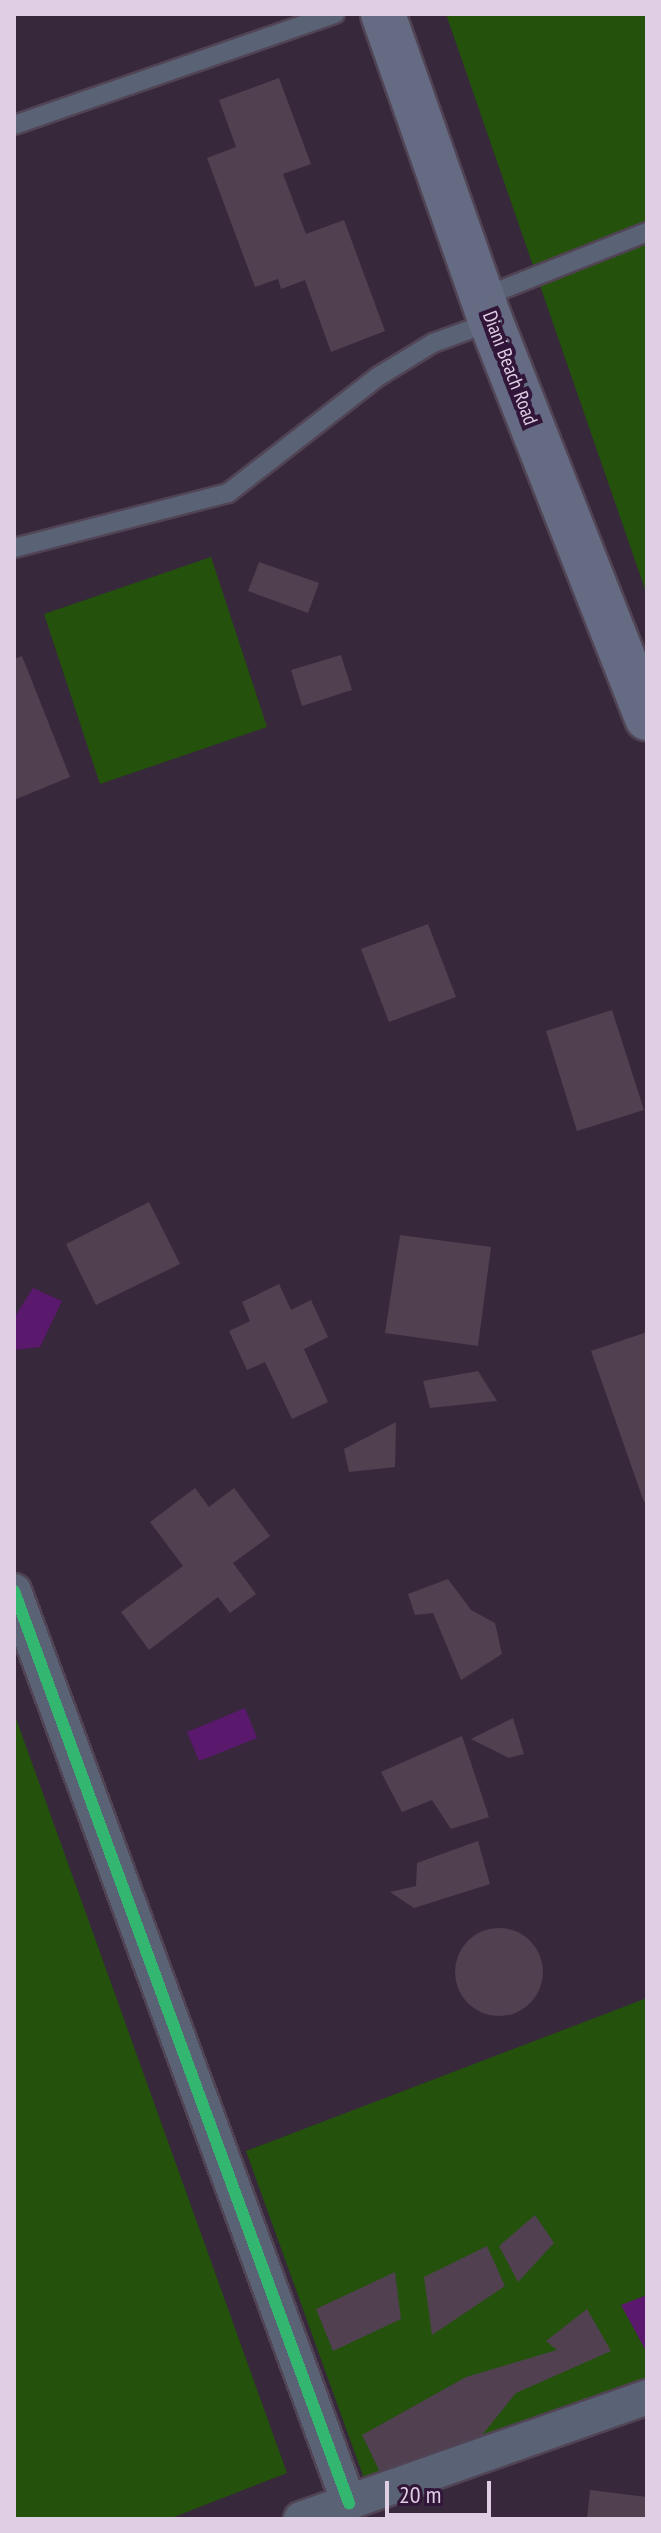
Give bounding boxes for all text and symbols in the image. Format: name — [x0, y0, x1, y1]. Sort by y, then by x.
street label: Diani Beach Road — [477, 308, 543, 428]
scale bar — [389, 2465, 495, 2515]
text: 20 m — [399, 2479, 441, 2510]

